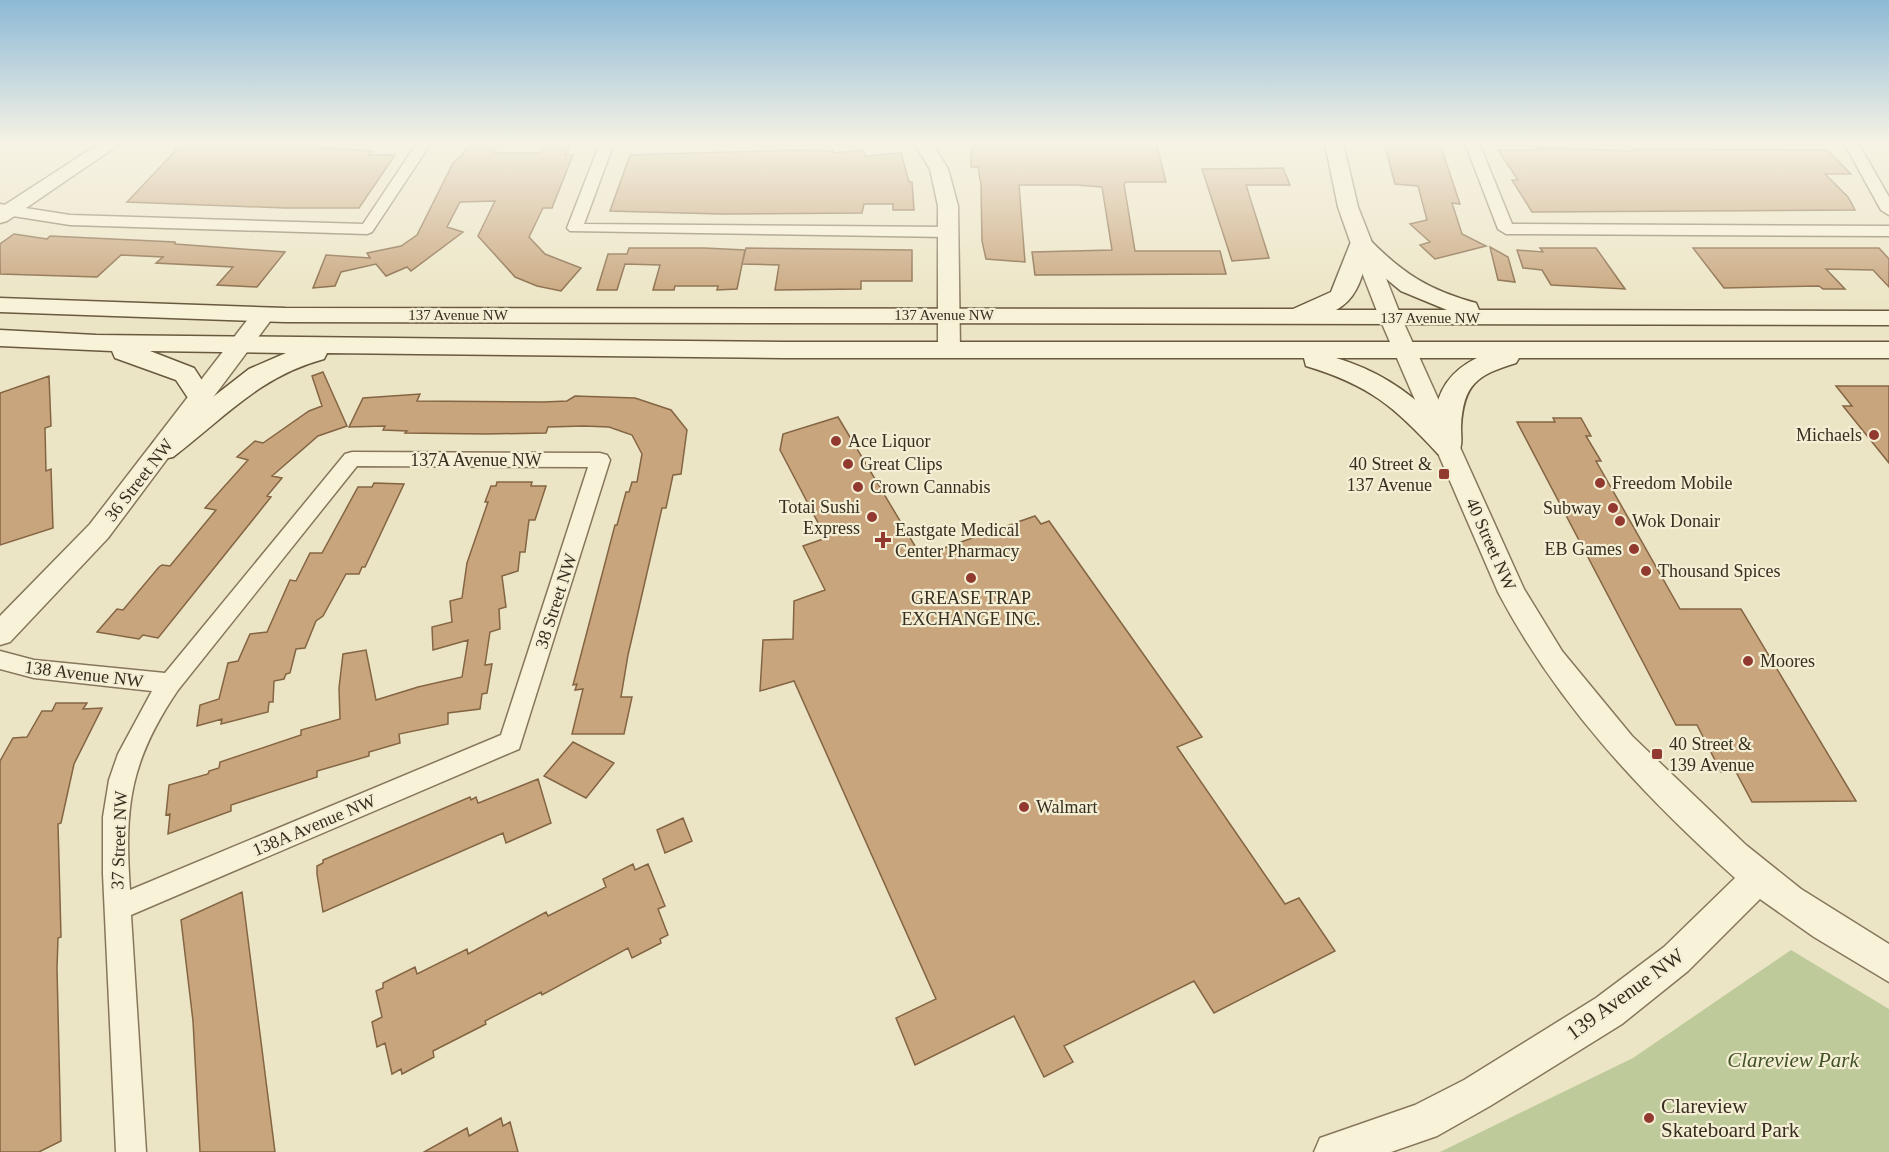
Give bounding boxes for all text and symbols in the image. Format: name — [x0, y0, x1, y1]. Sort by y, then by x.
street label: 137 Avenue NW — [408, 307, 509, 323]
street label: 137 Avenue NW — [894, 307, 995, 323]
street label: 137 Avenue NW — [1380, 310, 1481, 326]
place label: Michaels — [1796, 425, 1862, 445]
marker: Michaels — [1867, 428, 1881, 442]
place label: Ace Liquor — [848, 431, 930, 451]
marker: Ace Liquor — [829, 434, 843, 448]
street label: 36 Street NW — [101, 435, 177, 525]
street label: 137A Avenue NW — [410, 450, 542, 470]
place label: Great Clips — [860, 454, 943, 474]
place label: 40 Street & 137 Avenue — [1347, 454, 1432, 495]
marker: Great Clips — [841, 457, 855, 471]
marker: 40 Street & 137 Avenue — [1437, 467, 1451, 481]
place label: Freedom Mobile — [1612, 473, 1732, 493]
marker: Freedom Mobile — [1593, 476, 1607, 490]
place label: Crown Cannabis — [870, 477, 991, 497]
marker: Crown Cannabis — [851, 480, 865, 494]
street label: 40 Street NW — [1462, 495, 1520, 593]
place label: Totai Sushi Express — [779, 497, 860, 538]
place label: Subway — [1543, 498, 1601, 518]
marker: Subway — [1606, 501, 1620, 515]
marker: Totai Sushi Express — [865, 510, 879, 524]
place label: Wok Donair — [1632, 511, 1720, 531]
marker: Wok Donair — [1613, 514, 1627, 528]
place label: Eastgate Medical Center Pharmacy — [895, 520, 1019, 561]
marker: Eastgate Medical Center Pharmacy — [876, 533, 890, 547]
place label: EB Games — [1545, 539, 1622, 559]
marker: EB Games — [1627, 542, 1641, 556]
street label: 38 Street NW — [531, 551, 581, 651]
place label: Thousand Spices — [1658, 561, 1780, 581]
marker: Thousand Spices — [1639, 564, 1653, 578]
marker: GREASE TRAP EXCHANGE INC. — [964, 571, 978, 585]
place label: GREASE TRAP EXCHANGE INC. — [902, 588, 1041, 629]
place label: Moores — [1760, 651, 1815, 671]
marker: Moores — [1741, 654, 1755, 668]
street label: 138 Avenue NW — [23, 657, 145, 691]
place label: 40 Street & 139 Avenue — [1669, 734, 1754, 775]
marker: 40 Street & 139 Avenue — [1650, 747, 1664, 761]
street label: 37 Street NW — [107, 790, 131, 890]
street label: 138A Avenue NW — [249, 790, 379, 860]
place label: Walmart — [1036, 797, 1098, 817]
marker: Walmart — [1017, 800, 1031, 814]
street label: 139 Avenue NW — [1561, 943, 1689, 1045]
park label: Clareview Park — [1727, 1048, 1859, 1072]
place label: Clareview Skateboard Park — [1661, 1094, 1800, 1142]
marker: Clareview Skateboard Park — [1642, 1111, 1656, 1125]

